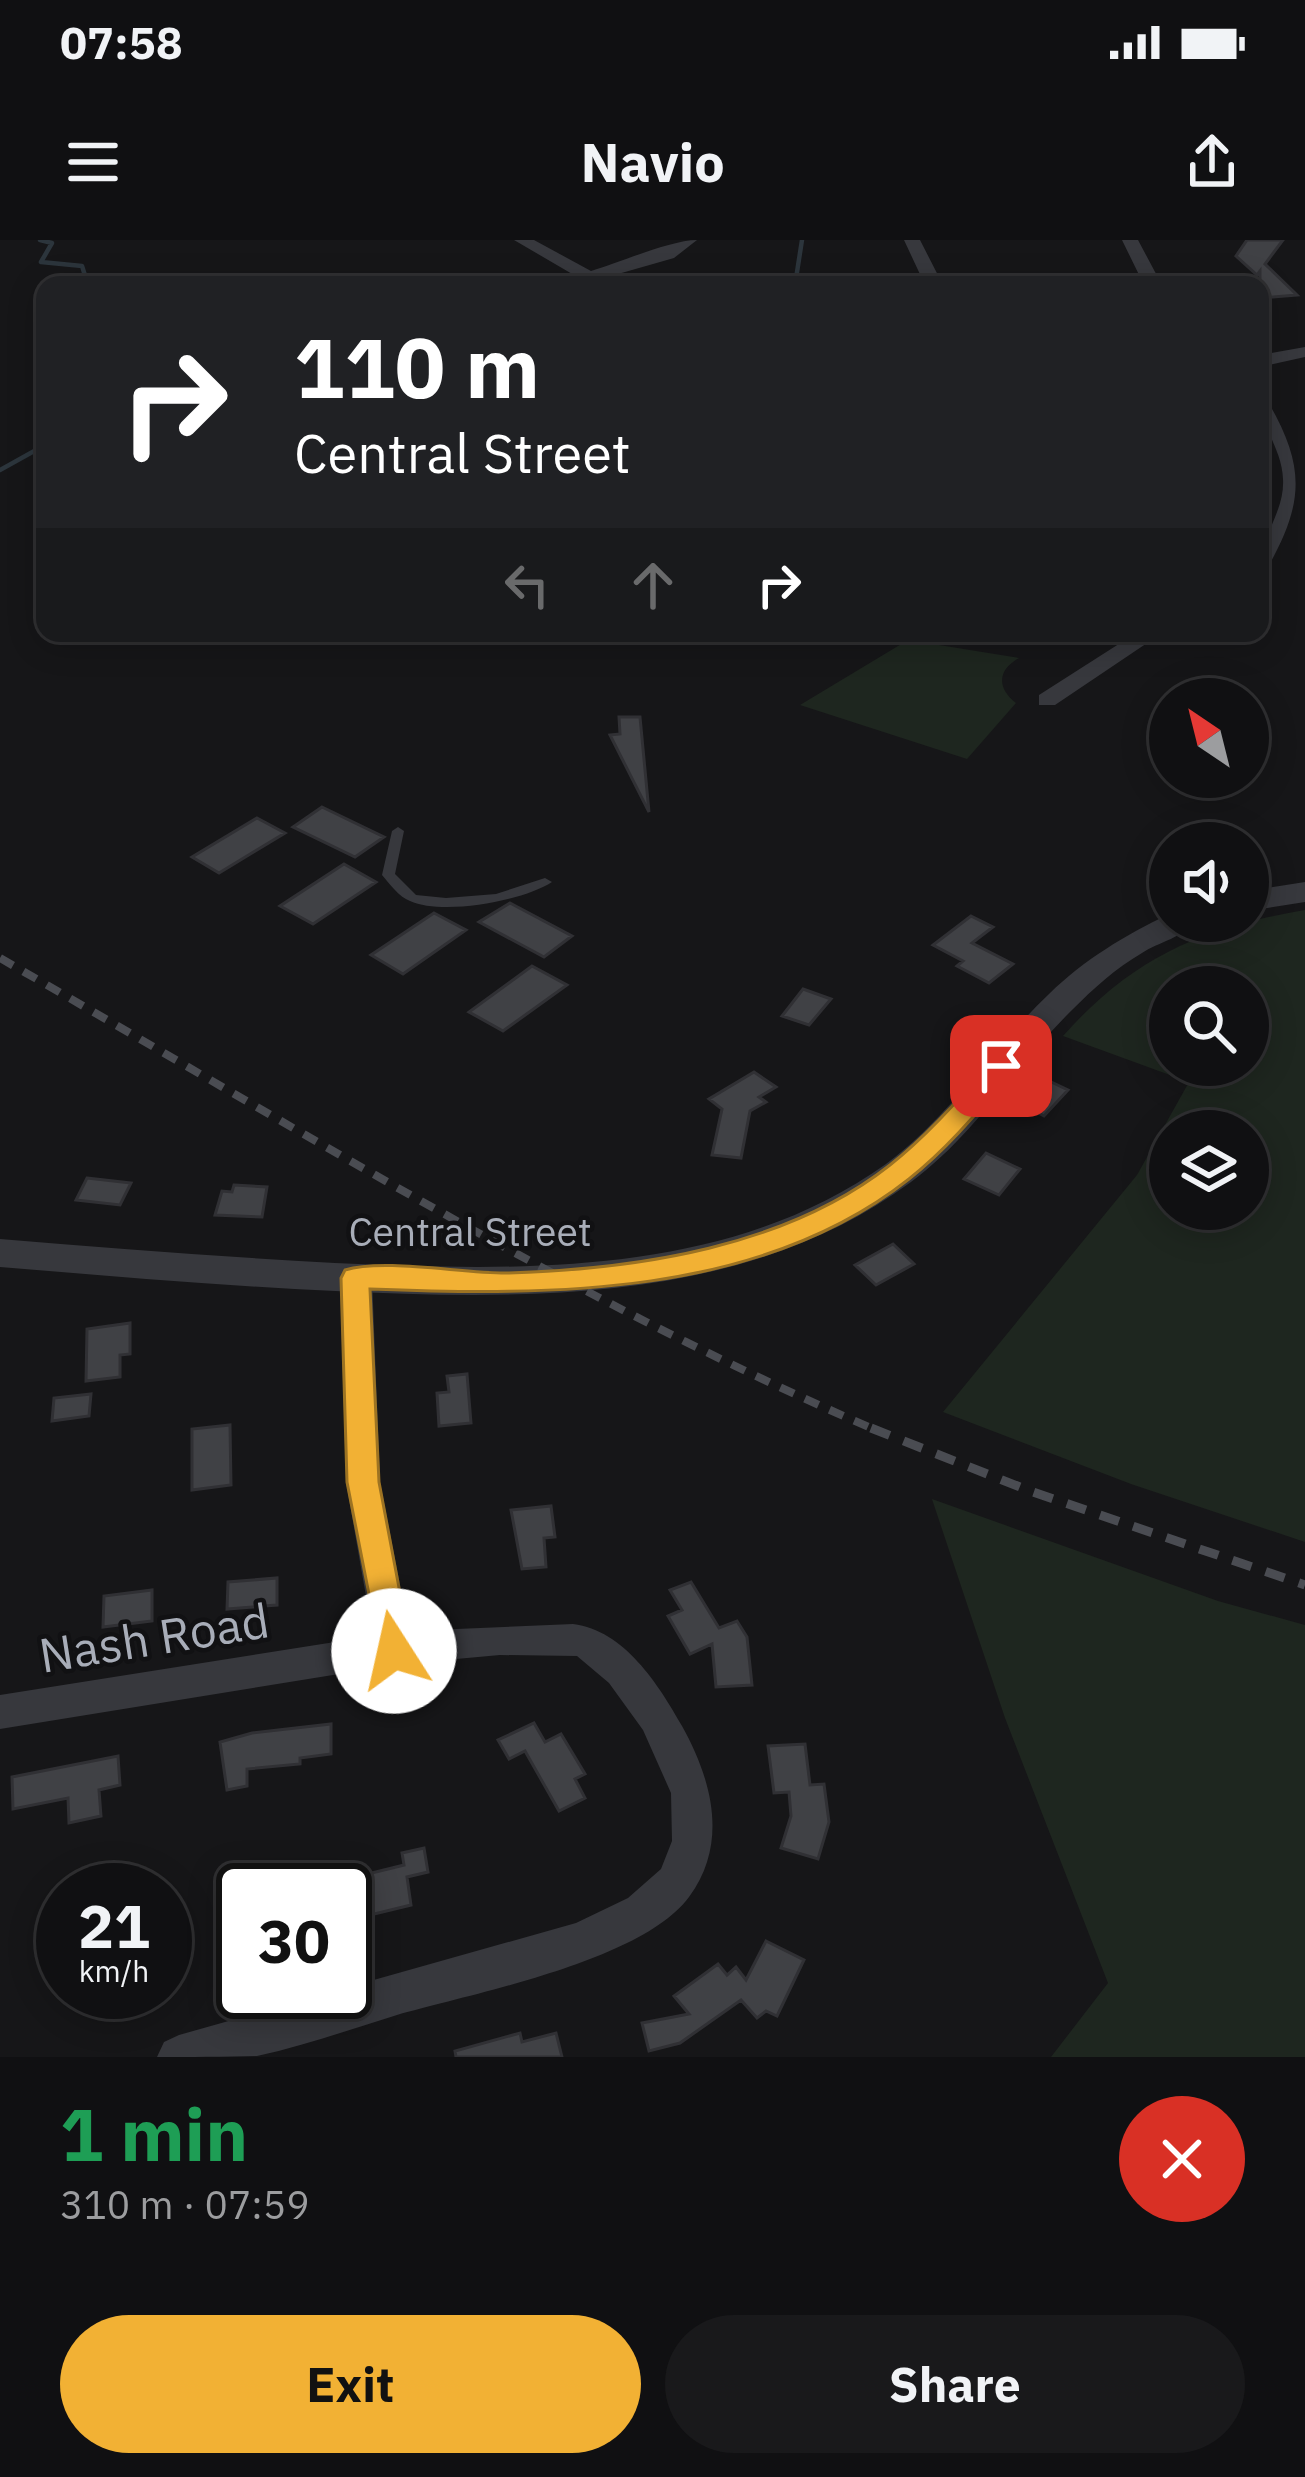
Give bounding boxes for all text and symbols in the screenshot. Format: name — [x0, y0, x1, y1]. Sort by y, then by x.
text: 07:58 — [60, 13, 183, 71]
text: Navio — [580, 127, 725, 197]
icon: menu — [60, 129, 126, 195]
icon: share — [1179, 129, 1245, 195]
text: 110 m — [294, 312, 540, 421]
icon: right — [96, 324, 252, 480]
text: Central Street — [294, 418, 631, 488]
icon: left — [494, 552, 560, 618]
icon: ahead — [620, 552, 686, 618]
icon: right — [746, 552, 812, 618]
north arrow — [1149, 678, 1269, 798]
map controls — [1149, 678, 1269, 1230]
button: sound — [1149, 822, 1269, 942]
button: search — [1149, 966, 1269, 1086]
pin — [950, 1015, 1052, 1117]
icon: arrive — [968, 1033, 1034, 1099]
button: layers — [1149, 1110, 1269, 1230]
street label: Central Street — [348, 1206, 592, 1257]
street label: Nash Road — [35, 1588, 273, 1686]
position arrow — [331, 1588, 457, 1714]
speed limit sign: 30 — [216, 1863, 372, 2019]
text: 21 — [78, 1886, 150, 1965]
text: km/h — [79, 1951, 149, 1990]
text: 1 min — [60, 2087, 248, 2181]
button: close — [1119, 2096, 1245, 2222]
text: 310 m · 07:59 — [60, 2179, 310, 2230]
button: Exit — [60, 2315, 641, 2453]
button: Share — [665, 2315, 1245, 2453]

